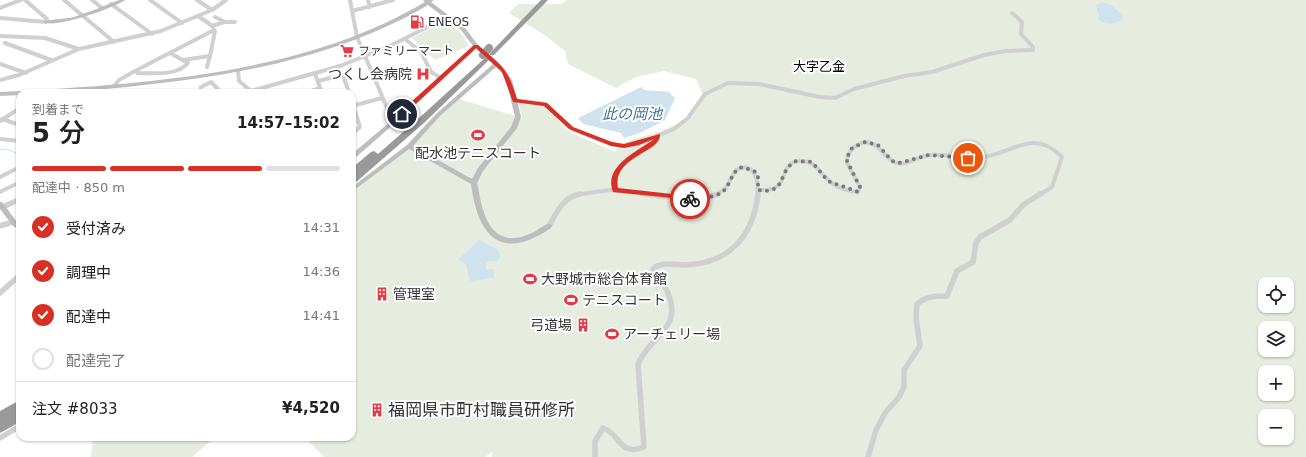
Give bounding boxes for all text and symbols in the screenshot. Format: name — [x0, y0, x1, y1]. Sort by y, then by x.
fuel station icon: ENEOS — [409, 14, 425, 30]
place label: ENEOS — [428, 15, 469, 29]
supermarket icon: ファミリーマート — [339, 43, 355, 59]
place label: ファミリーマート — [358, 44, 454, 58]
district label: 大字乙金 — [793, 59, 845, 74]
place label: つくし会病院 — [328, 66, 412, 82]
hospital icon: つくし会病院 — [415, 66, 431, 82]
pin — [385, 97, 419, 131]
text: 到着まで — [32, 102, 84, 117]
icon: home — [391, 103, 413, 125]
water label: 此の岡池 — [602, 105, 664, 123]
text: 14:57–15:02 — [237, 114, 340, 132]
text: 5 分 — [32, 118, 85, 148]
sports icon: 配水池テニスコート — [470, 127, 486, 143]
pin — [951, 141, 985, 175]
place label: 配水池テニスコート — [415, 145, 541, 161]
icon: bag — [957, 147, 979, 169]
courier — [670, 179, 710, 219]
text: 配達中 · 850 m — [32, 180, 125, 195]
icon: bike — [679, 188, 701, 210]
icon: check — [32, 216, 54, 238]
text: 受付済み — [66, 220, 126, 238]
text: 14:31 — [303, 220, 340, 235]
icon: check — [32, 260, 54, 282]
text: 調理中 — [66, 264, 111, 282]
text: 14:36 — [303, 264, 340, 279]
sports icon: 大野城市総合体育館 — [522, 271, 538, 287]
place label: 大野城市総合体育館 — [541, 271, 667, 287]
map controls — [1258, 277, 1294, 445]
button: locate — [1258, 277, 1294, 313]
building icon: 管理室 — [374, 286, 390, 302]
place label: 管理室 — [393, 286, 435, 302]
sports icon: テニスコート — [563, 292, 579, 308]
place label: テニスコート — [582, 292, 666, 308]
icon: check — [32, 304, 54, 326]
text: 配達中 — [66, 308, 111, 326]
text: 14:41 — [303, 308, 340, 323]
place label: 弓道場 — [530, 317, 572, 333]
building icon: 弓道場 — [575, 317, 591, 333]
button: layers — [1258, 321, 1294, 357]
sports icon: アーチェリー場 — [604, 326, 620, 342]
place label: アーチェリー場 — [623, 326, 720, 342]
text: 配達完了 — [66, 352, 126, 370]
button: + — [1258, 365, 1294, 401]
text: ¥4,520 — [282, 399, 340, 417]
text: 注文 #8033 — [32, 400, 118, 418]
place label: 福岡県市町村職員研修所 — [388, 400, 575, 420]
building icon: 福岡県市町村職員研修所 — [369, 402, 385, 418]
button: − — [1258, 409, 1294, 445]

